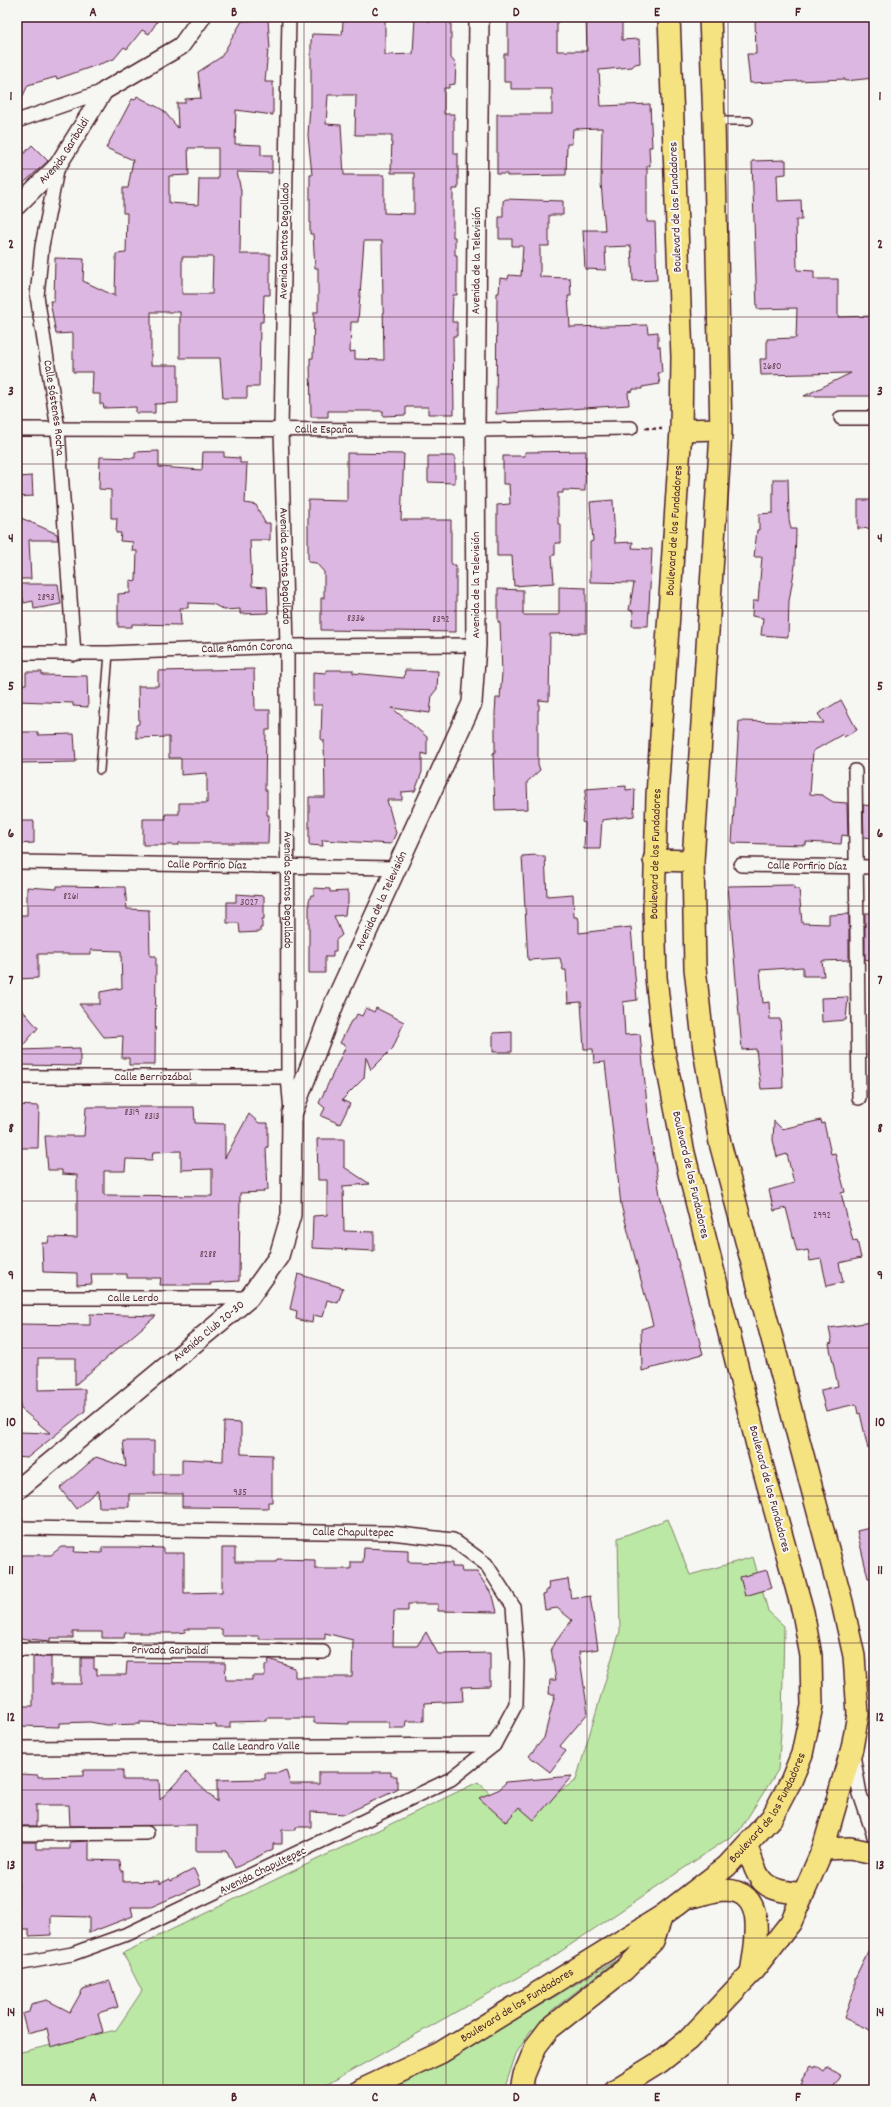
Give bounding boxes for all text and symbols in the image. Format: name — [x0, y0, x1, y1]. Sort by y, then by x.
text: A — [89, 4, 97, 23]
text: B — [231, 4, 237, 23]
text: C — [372, 4, 379, 23]
text: D — [513, 4, 520, 23]
text: E — [654, 4, 661, 23]
text: F — [795, 4, 801, 23]
text: 1 — [10, 88, 13, 107]
text: 1 — [879, 88, 882, 107]
street label: Avenida Garibaldi — [35, 114, 94, 188]
street label: Boulevard de los Fundadores — [665, 141, 687, 273]
street label: Avenida Santos Degollado — [275, 182, 295, 300]
street label: Avenida de la Televisión — [468, 206, 486, 314]
text: 2 — [8, 236, 14, 255]
text: 2 — [877, 236, 883, 255]
street label: Calle Sóstenes Rocha — [39, 359, 68, 457]
house number: 2680 — [763, 360, 781, 374]
text: 3 — [8, 383, 14, 402]
text: 3 — [877, 383, 883, 402]
street label: Calle España — [295, 421, 353, 438]
street label: Boulevard de los Fundadores — [662, 465, 687, 596]
street label: Avenida Santos Degollado — [275, 507, 295, 625]
text: 4 — [8, 530, 14, 549]
text: 4 — [877, 530, 883, 549]
street label: Avenida de la Televisión — [468, 531, 485, 639]
house number: 2893 — [37, 591, 55, 605]
house number: 8336 — [347, 612, 365, 626]
house number: 8392 — [432, 613, 450, 627]
street label: Calle Ramón Corona — [201, 637, 293, 658]
text: 5 — [8, 678, 14, 697]
text: 5 — [877, 678, 883, 697]
street label: Boulevard de los Fundadores — [645, 788, 666, 919]
text: 6 — [8, 825, 15, 844]
text: 6 — [877, 825, 884, 844]
street label: Avenida Santos Degollado — [279, 831, 296, 948]
street label: Avenida de la Televisión — [351, 848, 412, 953]
street label: Calle Porfirio Díaz — [167, 856, 247, 874]
street label: Calle Porfirio Díaz — [767, 857, 847, 875]
house number: 8261 — [63, 890, 79, 904]
house number: 3027 — [240, 896, 258, 910]
text: 7 — [9, 972, 14, 991]
text: 7 — [878, 972, 883, 991]
street label: Calle Berriozábal — [114, 1069, 192, 1086]
house number: 8319 — [124, 1106, 140, 1120]
street label: Boulevard de los Fundadores — [667, 1109, 713, 1241]
house number: 8313 — [144, 1110, 160, 1124]
text: 8 — [8, 1120, 14, 1139]
text: 8 — [877, 1120, 883, 1139]
house number: 2992 — [813, 1209, 831, 1223]
house number: 8288 — [200, 1248, 216, 1262]
text: 9 — [8, 1267, 14, 1286]
text: 9 — [877, 1267, 883, 1286]
street label: Calle Lerdo — [108, 1290, 158, 1307]
street label: Avenida Club 20-30 — [169, 1297, 248, 1366]
text: 10 — [6, 1414, 16, 1433]
text: 10 — [875, 1414, 885, 1433]
street label: Boulevard de los Fundadores — [744, 1424, 794, 1554]
house number: 935 — [233, 1486, 247, 1500]
street label: Calle Chapultepec — [312, 1523, 395, 1542]
text: 11 — [8, 1562, 14, 1581]
text: 11 — [877, 1562, 883, 1581]
street label: Privada Garibaldi — [132, 1642, 208, 1659]
text: 12 — [7, 1709, 16, 1728]
text: 12 — [876, 1709, 885, 1728]
street label: Calle Leandro Valle — [212, 1738, 300, 1755]
street label: Boulevard de los Fundadores — [725, 1750, 810, 1867]
street label: Avenida Chapultepec — [217, 1843, 309, 1899]
text: 13 — [7, 1857, 16, 1876]
text: 13 — [876, 1857, 885, 1876]
street label: Boulevard de los Fundadores — [457, 1964, 577, 2047]
text: 14 — [7, 2004, 15, 2023]
text: 14 — [876, 2004, 884, 2023]
text: A — [89, 2089, 97, 2107]
text: B — [231, 2089, 237, 2107]
text: C — [372, 2089, 379, 2107]
text: D — [513, 2089, 520, 2107]
text: E — [654, 2089, 661, 2107]
text: F — [795, 2089, 801, 2107]

